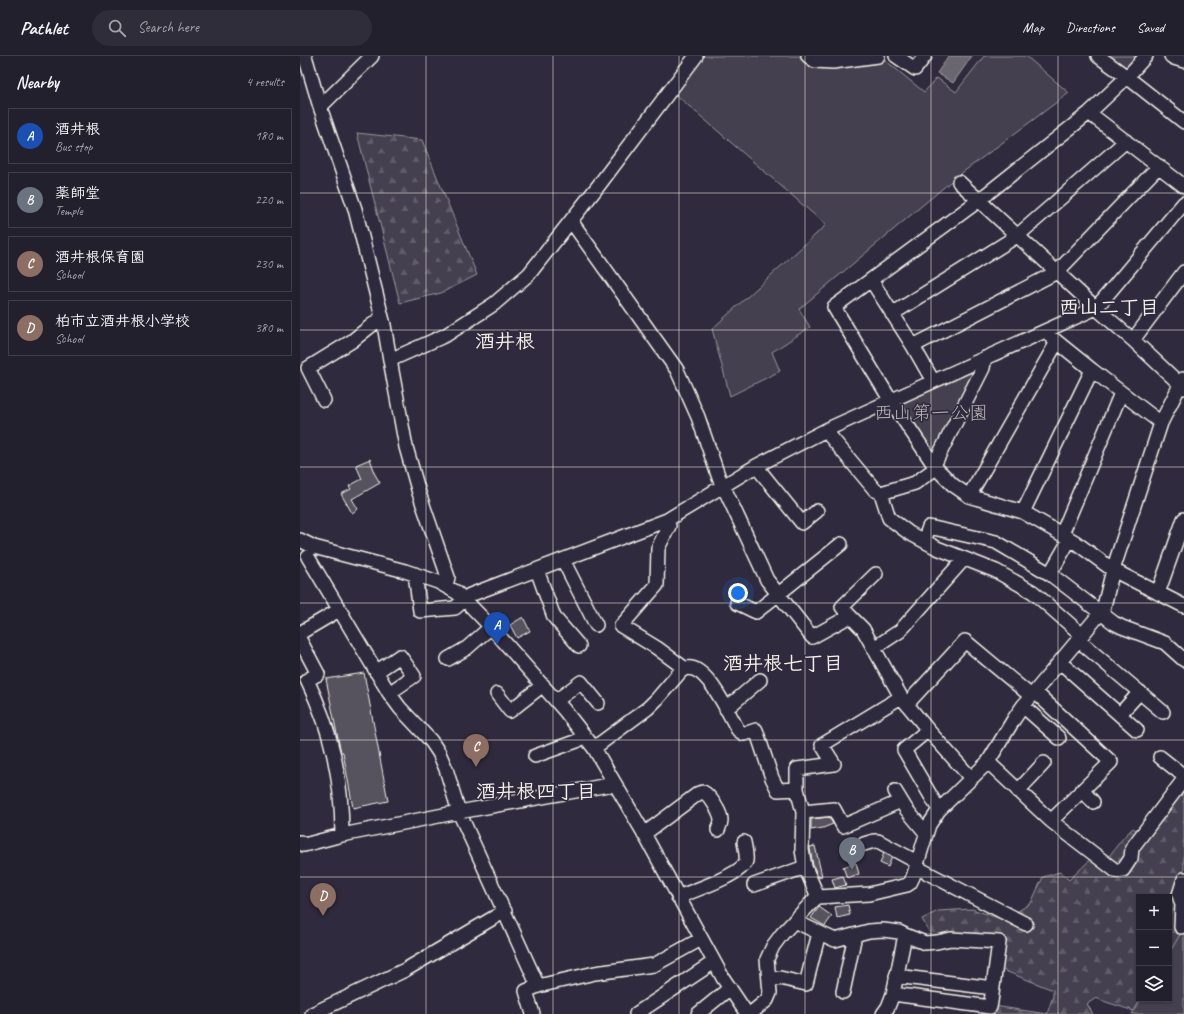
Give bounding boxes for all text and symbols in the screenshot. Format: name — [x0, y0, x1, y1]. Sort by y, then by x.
search box — [92, 10, 372, 46]
text: Pathlet — [20, 16, 68, 40]
icon: search — [106, 17, 128, 39]
text: Search here — [138, 18, 199, 37]
text: Map — [1023, 19, 1044, 36]
text: Directions — [1066, 19, 1115, 36]
text: Saved — [1137, 19, 1164, 36]
text: Nearby — [16, 72, 59, 93]
text: 4 results — [246, 74, 284, 90]
text: 酒井根 — [55, 120, 100, 139]
text: A — [27, 128, 33, 144]
text: 180 m — [255, 128, 283, 144]
text: Bus stop — [55, 139, 92, 155]
text: 薬師堂 — [55, 184, 100, 203]
text: B — [27, 192, 33, 208]
text: 220 m — [255, 192, 283, 208]
text: Temple — [55, 203, 83, 219]
text: 酒井根保育園 — [55, 248, 145, 267]
text: C — [27, 256, 33, 272]
text: 230 m — [255, 256, 283, 272]
text: School — [55, 267, 83, 283]
district label: 西山二丁目 — [1059, 295, 1159, 320]
text: 柏市立酒井根小学校 — [55, 312, 190, 331]
text: D — [26, 320, 34, 336]
text: 380 m — [255, 320, 283, 336]
district label: 酒井根 — [475, 329, 535, 354]
text: School — [55, 331, 83, 347]
park label: 西山第一公園 — [874, 401, 988, 425]
your location — [728, 583, 748, 603]
pin: A — [484, 612, 510, 645]
district label: 酒井根七丁目 — [723, 651, 843, 676]
pin: C — [463, 734, 489, 767]
district label: 酒井根四丁目 — [476, 779, 596, 804]
pin: B — [839, 837, 865, 870]
pin: D — [310, 883, 336, 916]
map controls — [1136, 894, 1172, 1002]
button: + — [1136, 894, 1172, 930]
button: − — [1136, 930, 1172, 966]
button: layers — [1136, 966, 1172, 1002]

